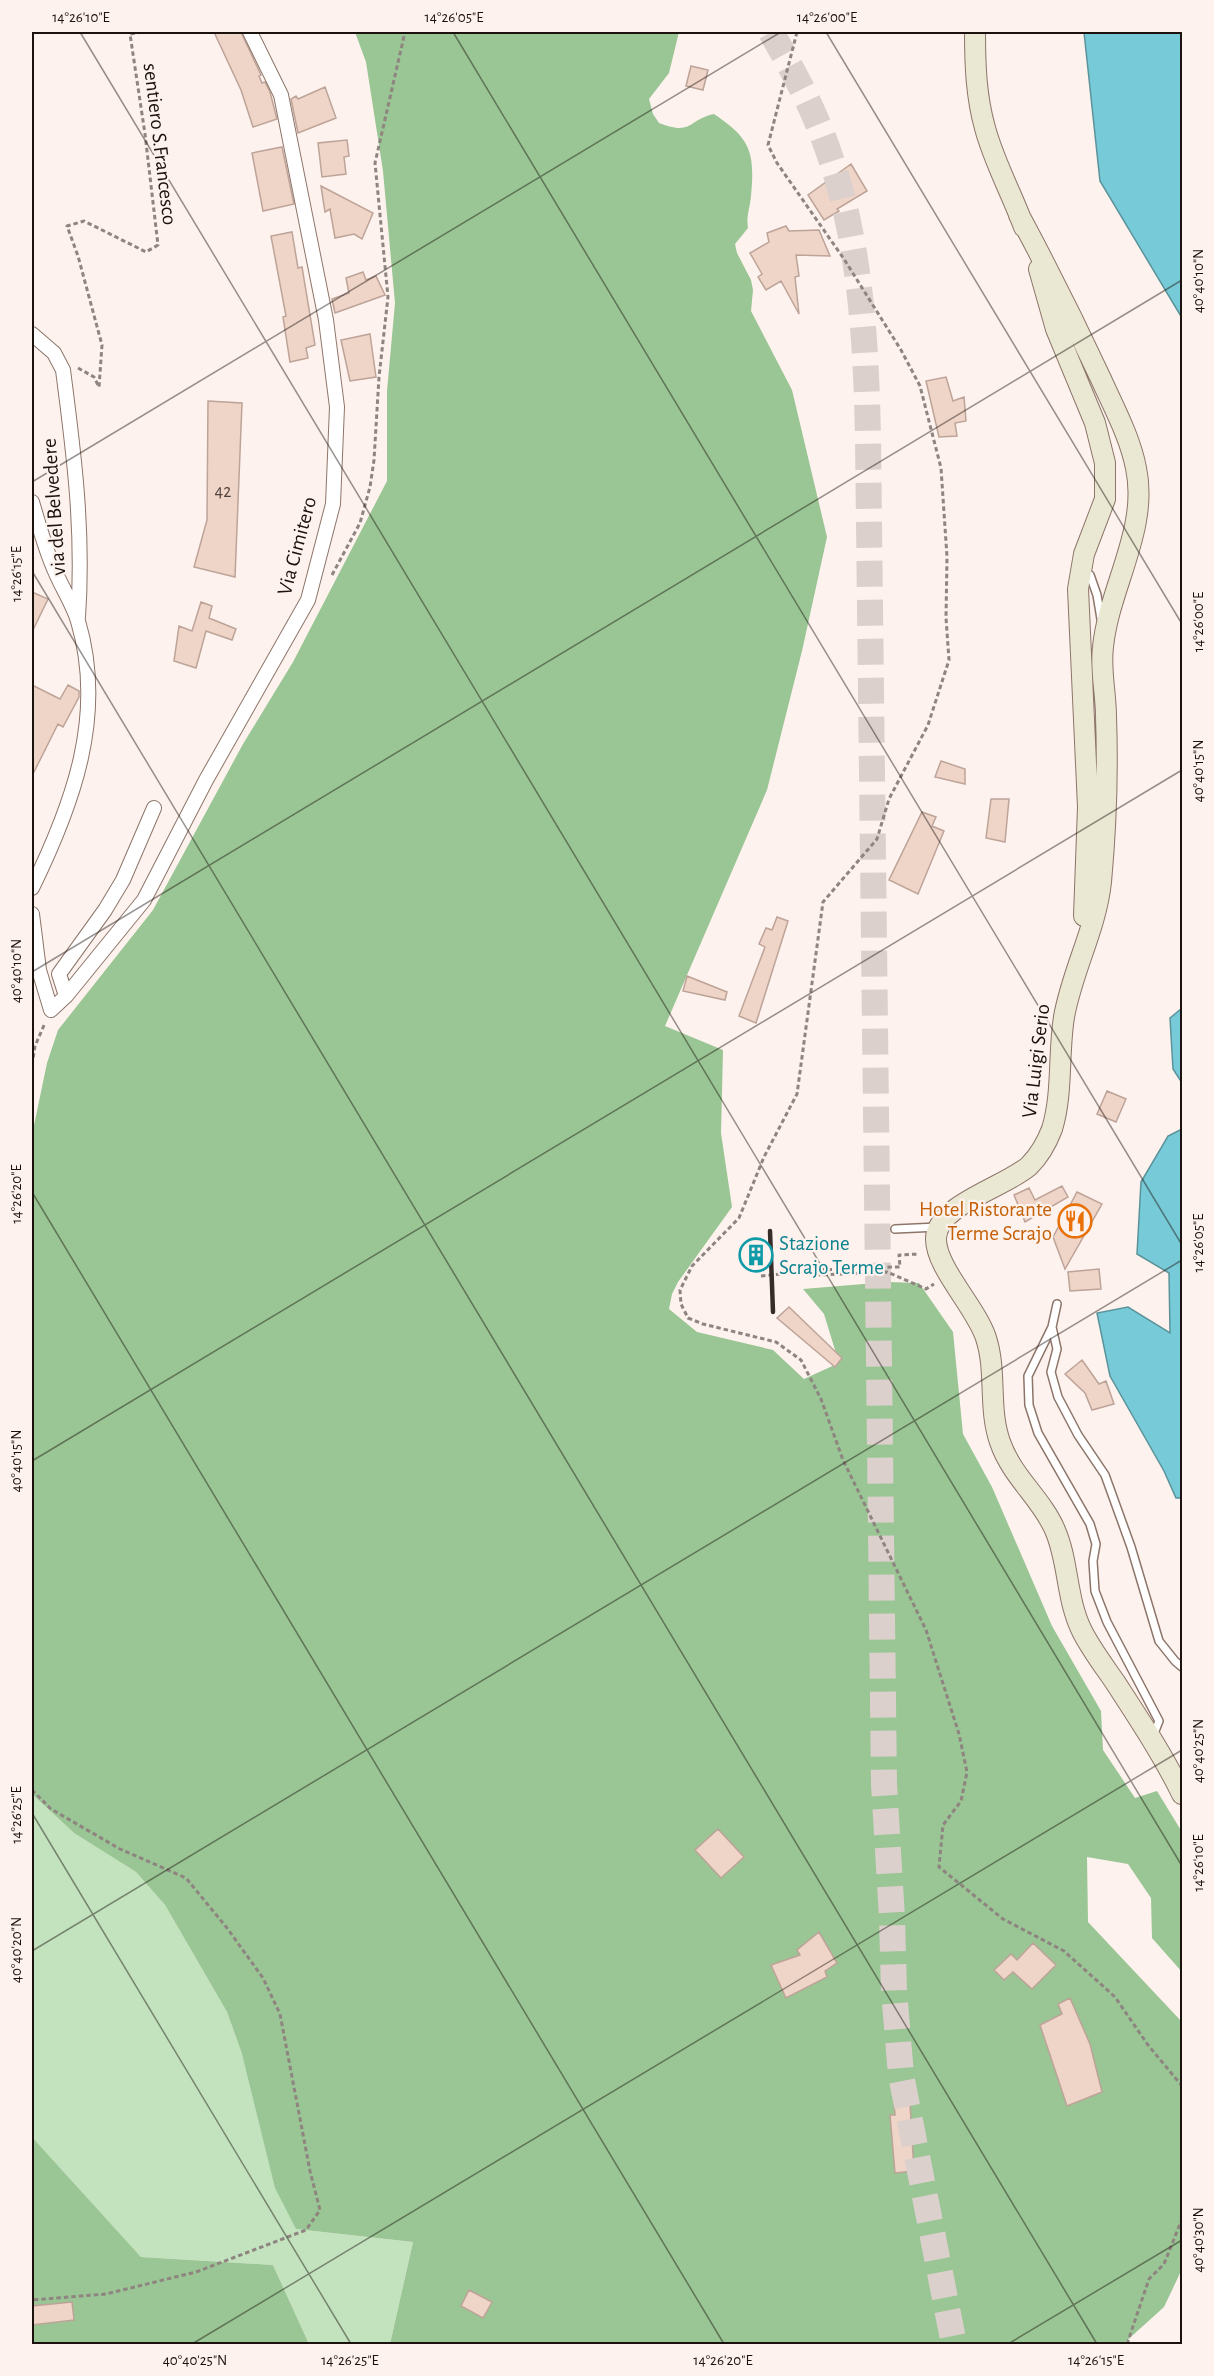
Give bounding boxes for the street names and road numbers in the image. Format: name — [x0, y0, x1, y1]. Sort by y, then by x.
street label: sentiero S.Francesco — [140, 62, 180, 226]
street label: via del Belvedere — [39, 438, 69, 576]
street label: Via Cimitero — [274, 494, 320, 598]
street label: Via Luigi Serio — [1019, 1003, 1053, 1119]

